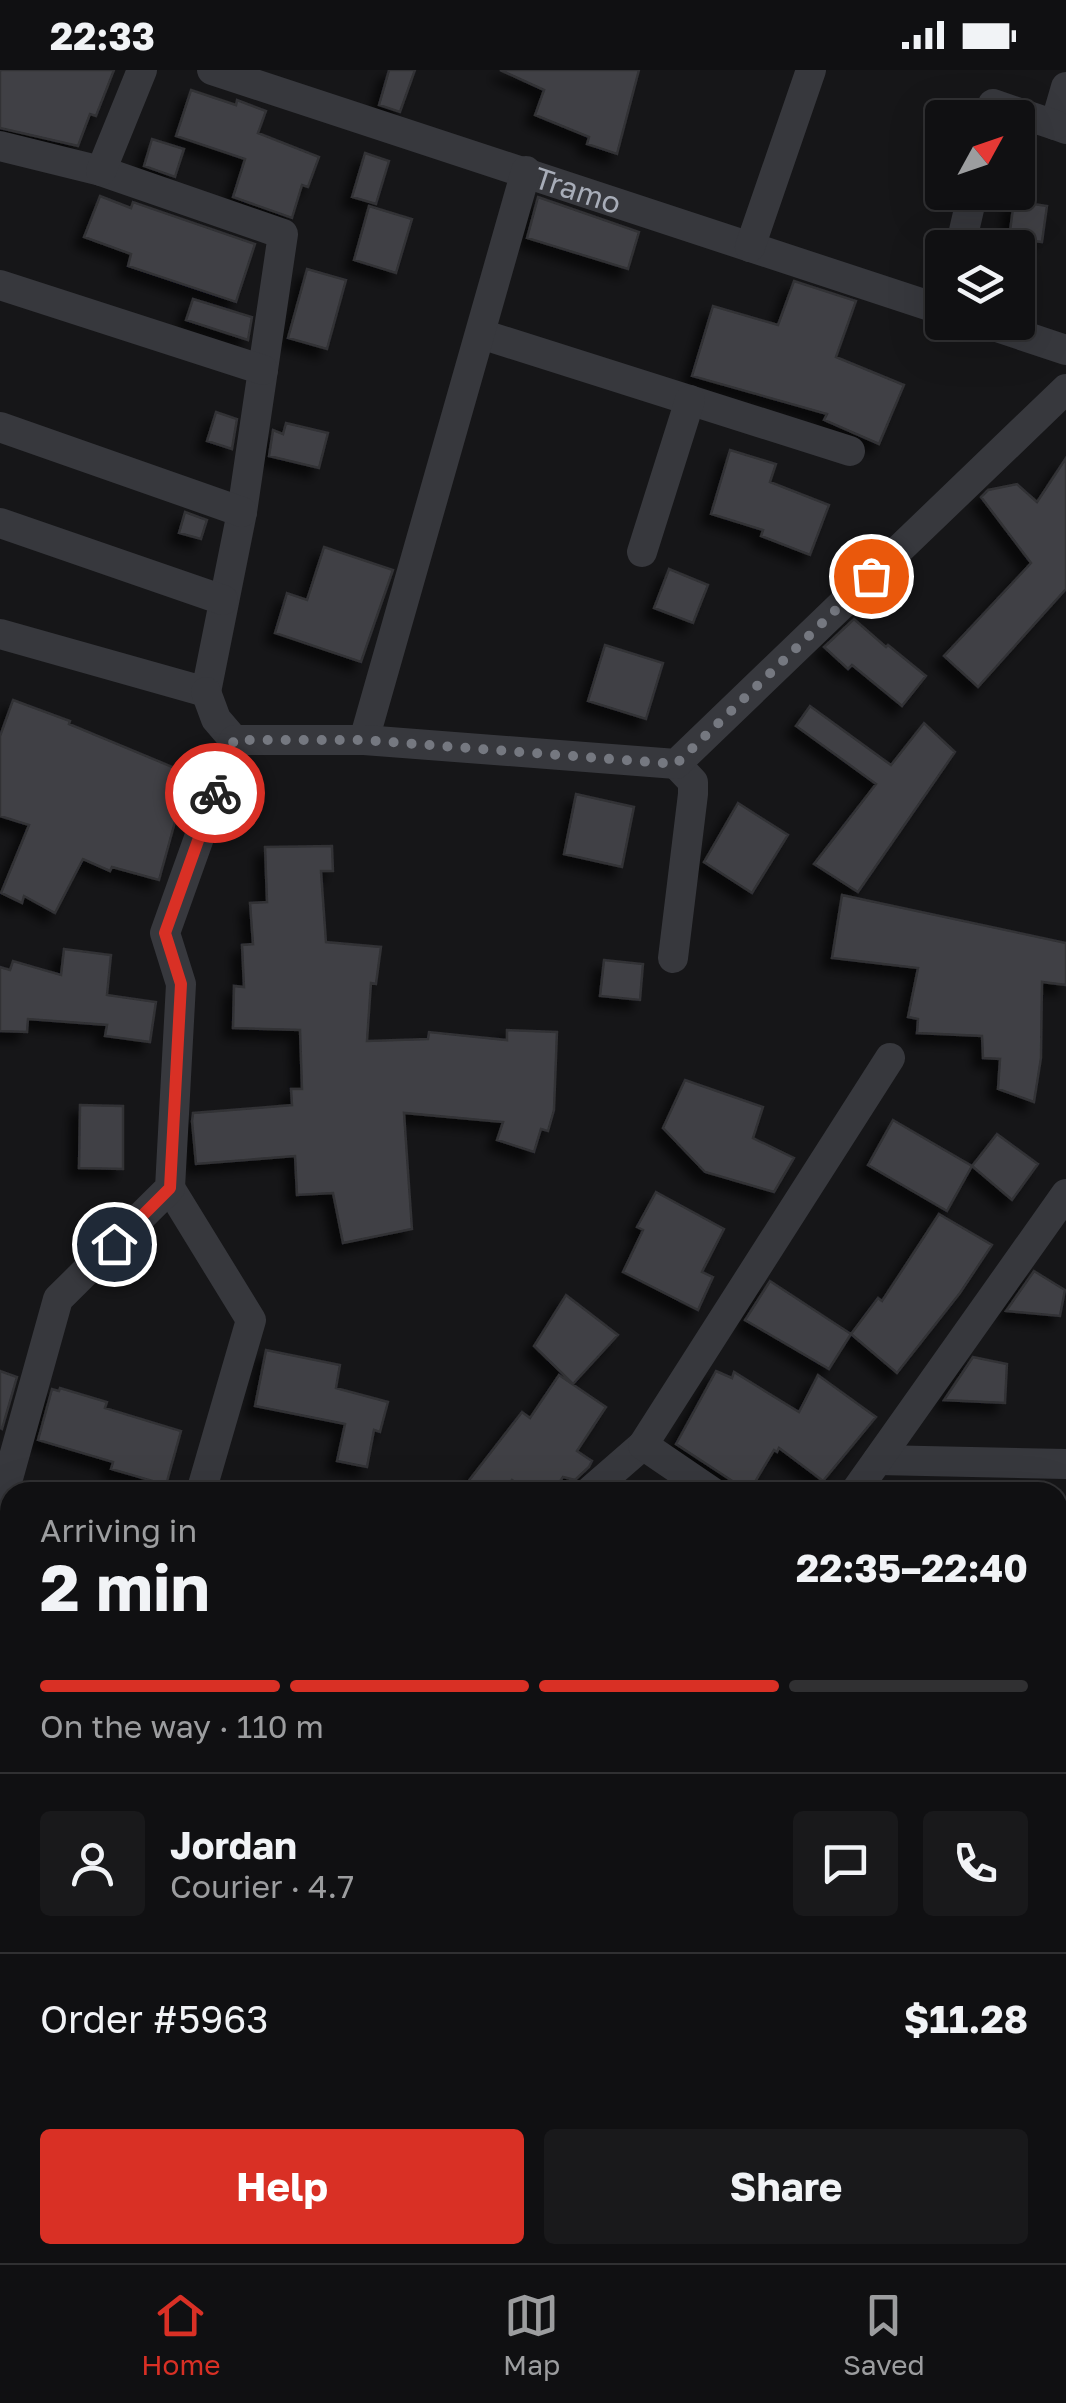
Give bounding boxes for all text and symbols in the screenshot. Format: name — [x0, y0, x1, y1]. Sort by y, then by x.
text: 22:33 — [50, 13, 155, 58]
north arrow — [925, 100, 1035, 210]
map controls — [925, 100, 1035, 340]
street label: Tramo — [530, 159, 626, 221]
button: layers — [925, 230, 1035, 340]
pin — [829, 534, 914, 619]
icon: bag — [844, 549, 899, 604]
courier — [165, 743, 265, 843]
icon: bike — [188, 766, 243, 821]
pin — [72, 1202, 157, 1287]
icon: home — [87, 1217, 142, 1272]
text: Arriving in — [40, 1511, 197, 1549]
text: 22:35–22:40 — [796, 1545, 1028, 1590]
text: 2 min — [40, 1547, 210, 1625]
text: On the way · 110 m — [40, 1707, 324, 1745]
button: person — [40, 1811, 145, 1916]
button: chat — [793, 1811, 898, 1916]
button: phone — [923, 1811, 1028, 1916]
text: Jordan — [170, 1822, 297, 1867]
text: Courier · 4.7 — [170, 1867, 354, 1905]
text: Order #5963 — [40, 1996, 268, 2041]
text: $11.28 — [904, 1996, 1028, 2041]
button: Help — [40, 2129, 524, 2244]
button: Share — [544, 2129, 1028, 2244]
tab: Home — [141, 2288, 220, 2381]
tab: Map — [503, 2288, 560, 2381]
tab: Saved — [843, 2288, 925, 2381]

